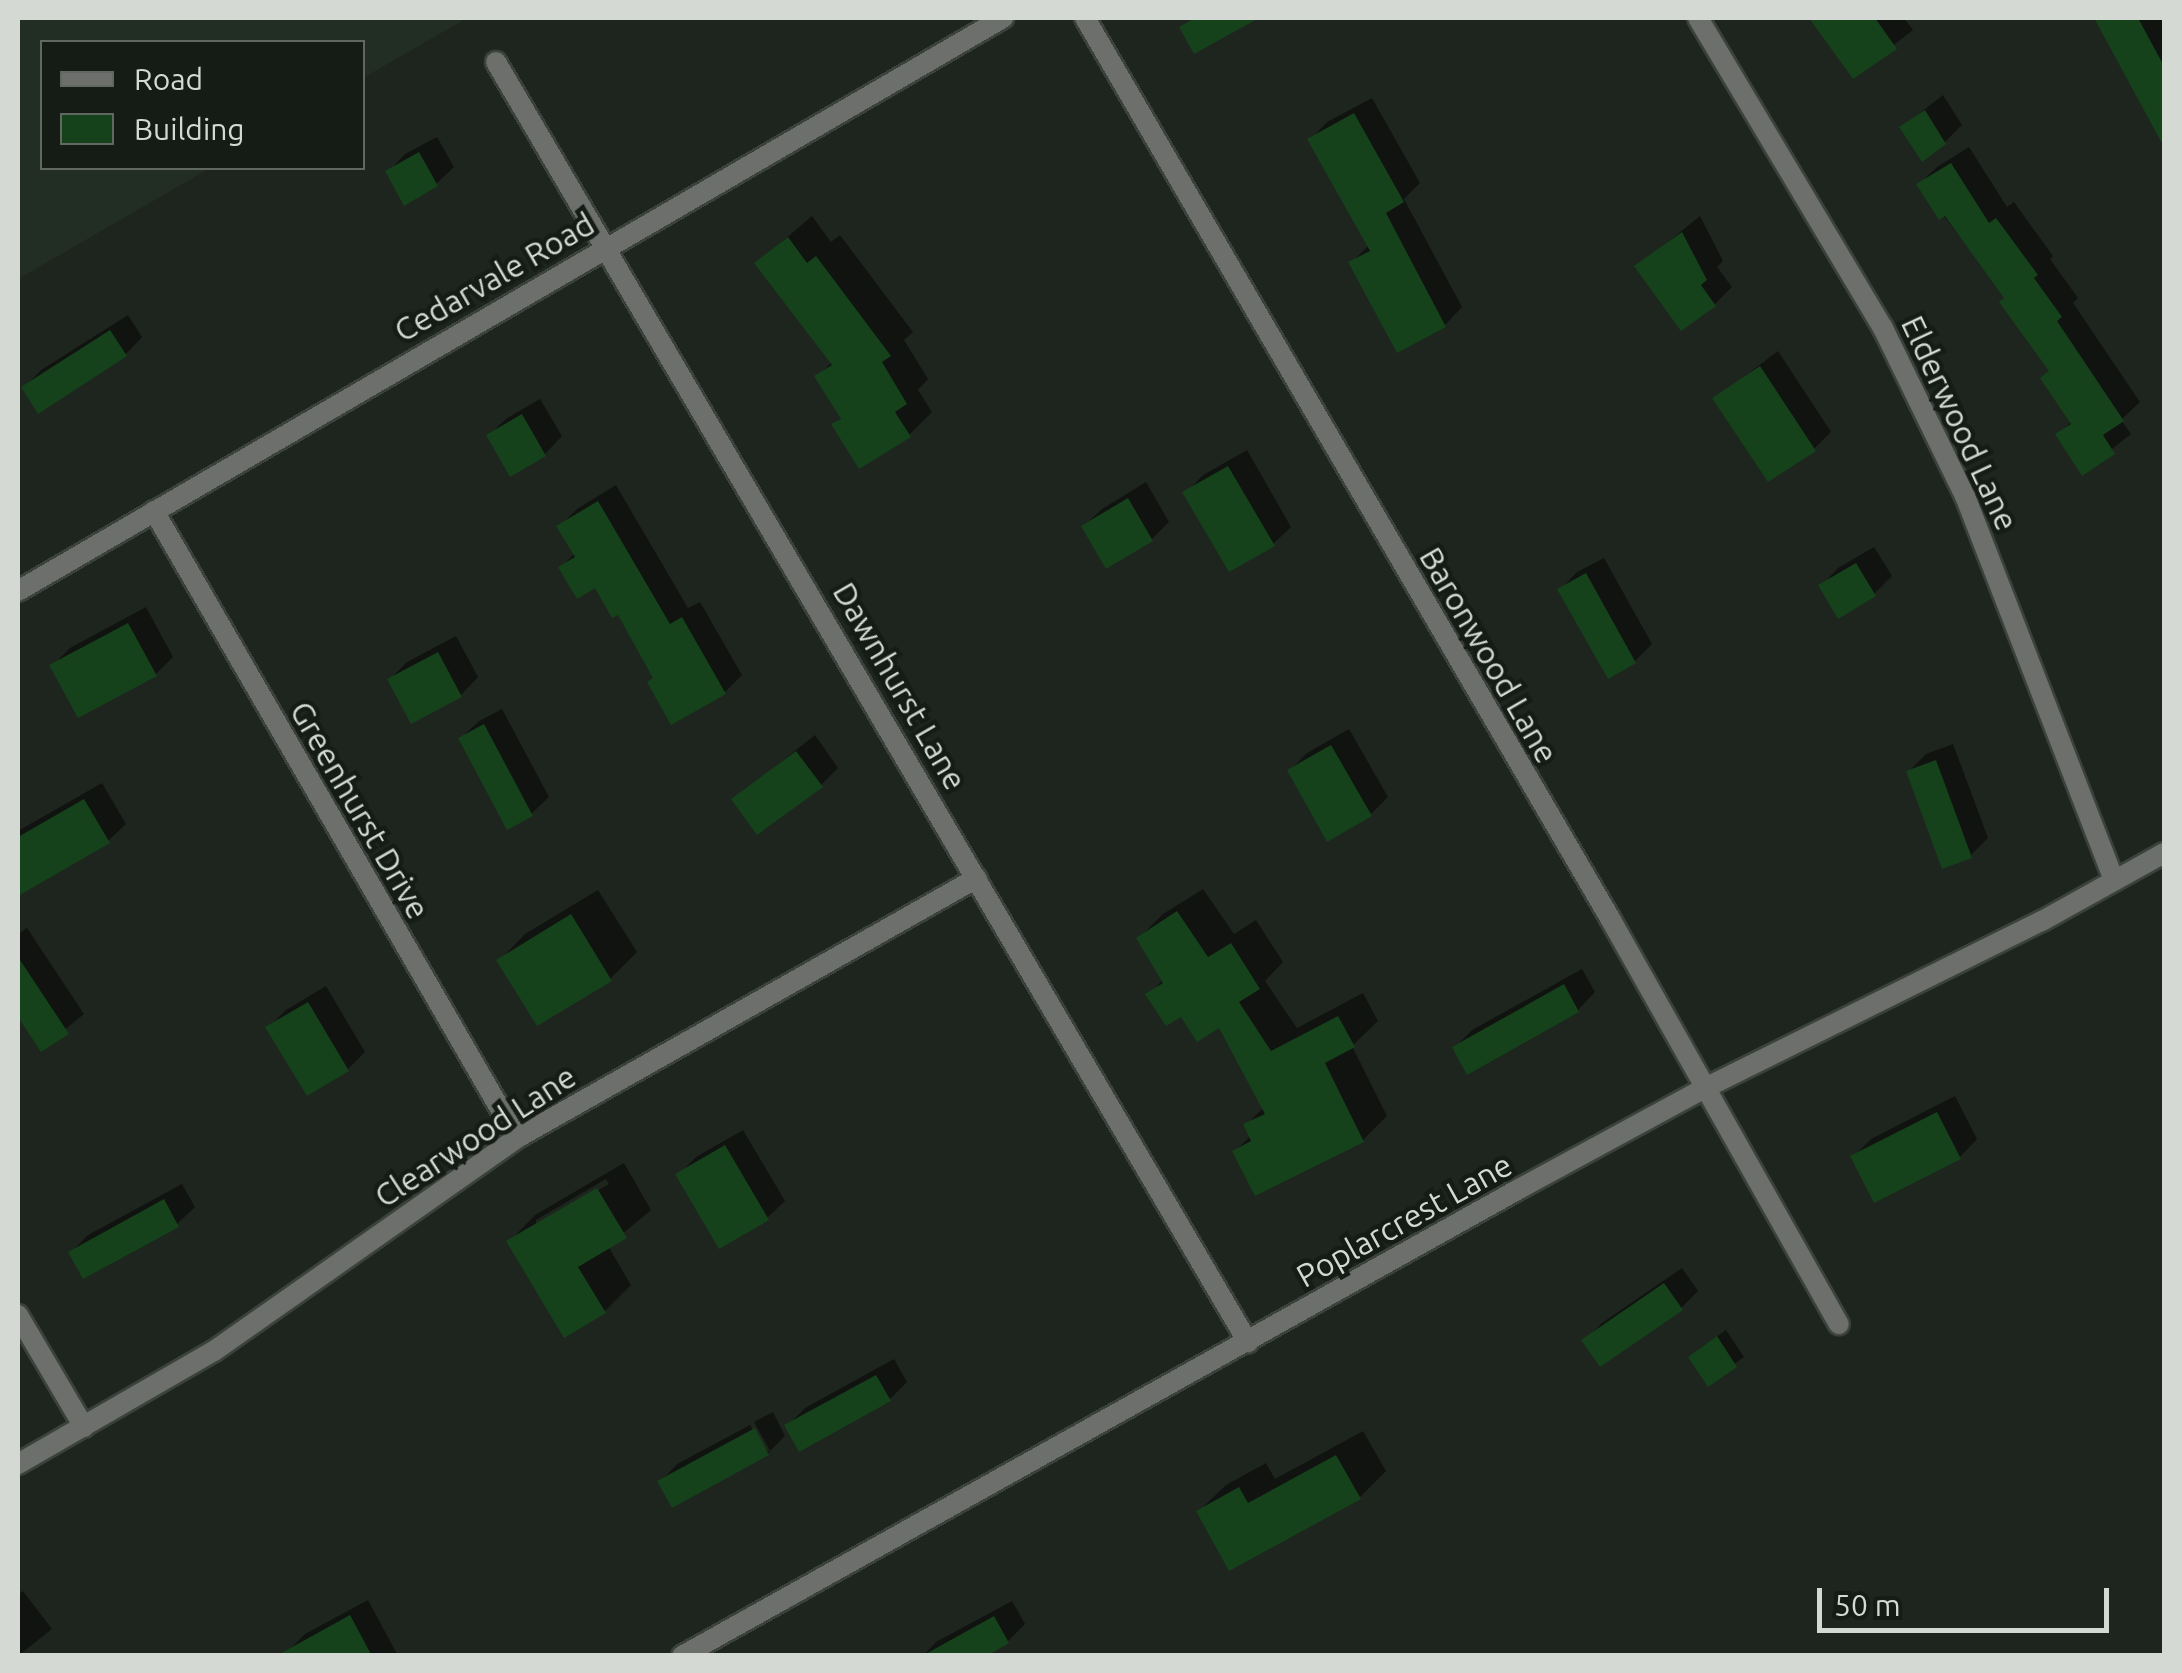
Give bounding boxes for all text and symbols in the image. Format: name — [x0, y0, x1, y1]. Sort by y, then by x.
legend — [40, 40, 365, 170]
text: Road — [134, 62, 203, 96]
text: Building — [134, 112, 245, 146]
street label: Cedarvale Road — [387, 204, 601, 350]
street label: Elderwood Lane — [1893, 310, 2027, 536]
street label: Baronwood Lane — [1412, 540, 1566, 770]
street label: Dawnhurst Lane — [825, 575, 975, 797]
street label: Greenhurst Drive — [282, 694, 438, 926]
street label: Clearwood Lane — [367, 1057, 583, 1215]
street label: Poplarcrest Lane — [1290, 1145, 1518, 1295]
scale bar — [1822, 1568, 2114, 1630]
text: 50 m — [1834, 1588, 1901, 1622]

